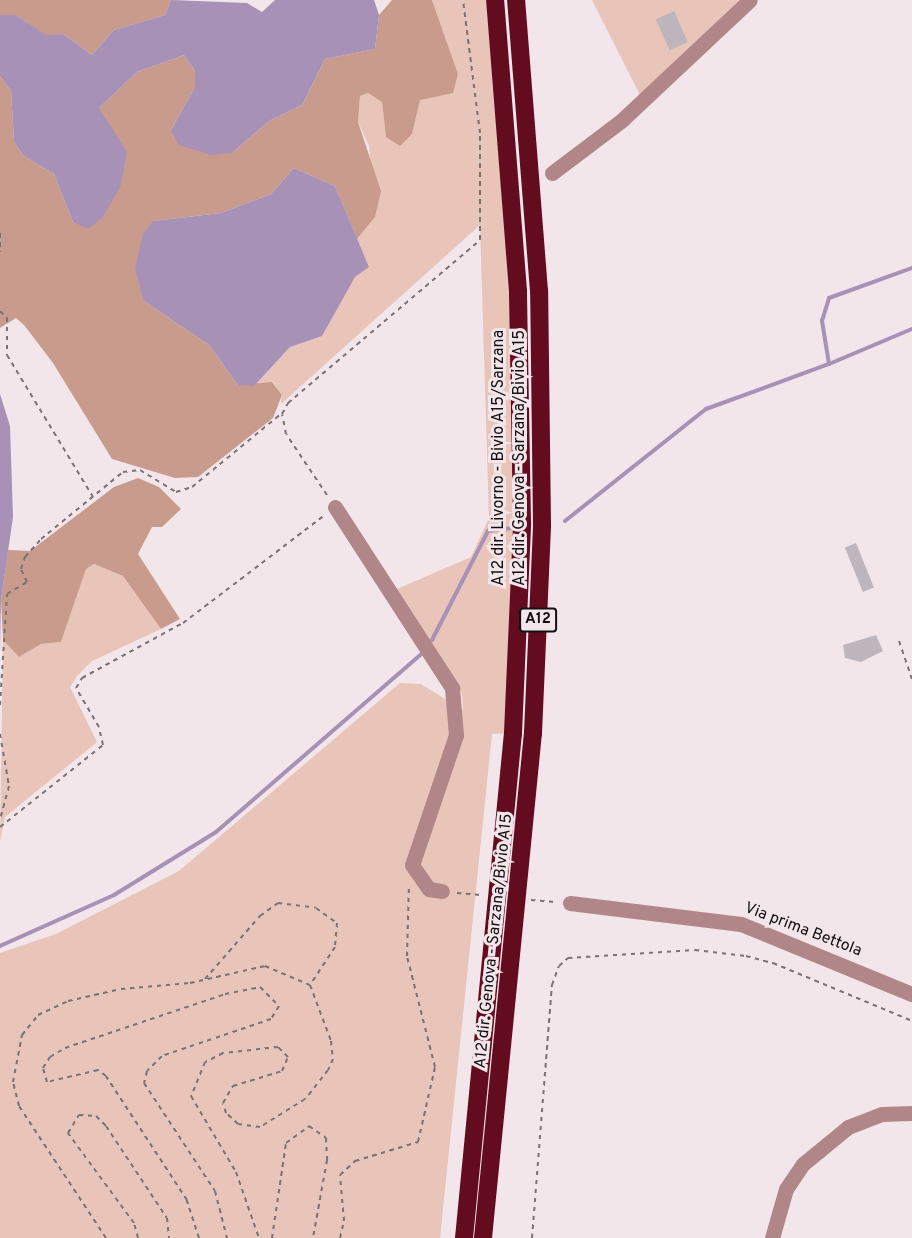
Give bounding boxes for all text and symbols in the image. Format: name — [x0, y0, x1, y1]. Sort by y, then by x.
street label: A12 dir. Livorno - Bivio A15/Sarzana — [489, 330, 509, 586]
street label: A12 dir. Genova - Sarzana/Bivio A15 — [510, 330, 530, 586]
road number: A12 — [518, 608, 558, 632]
street label: A12 dir. Genova - Sarzana/Bivio A15 — [471, 812, 517, 1070]
street label: Via prima Bettola — [742, 899, 864, 961]

